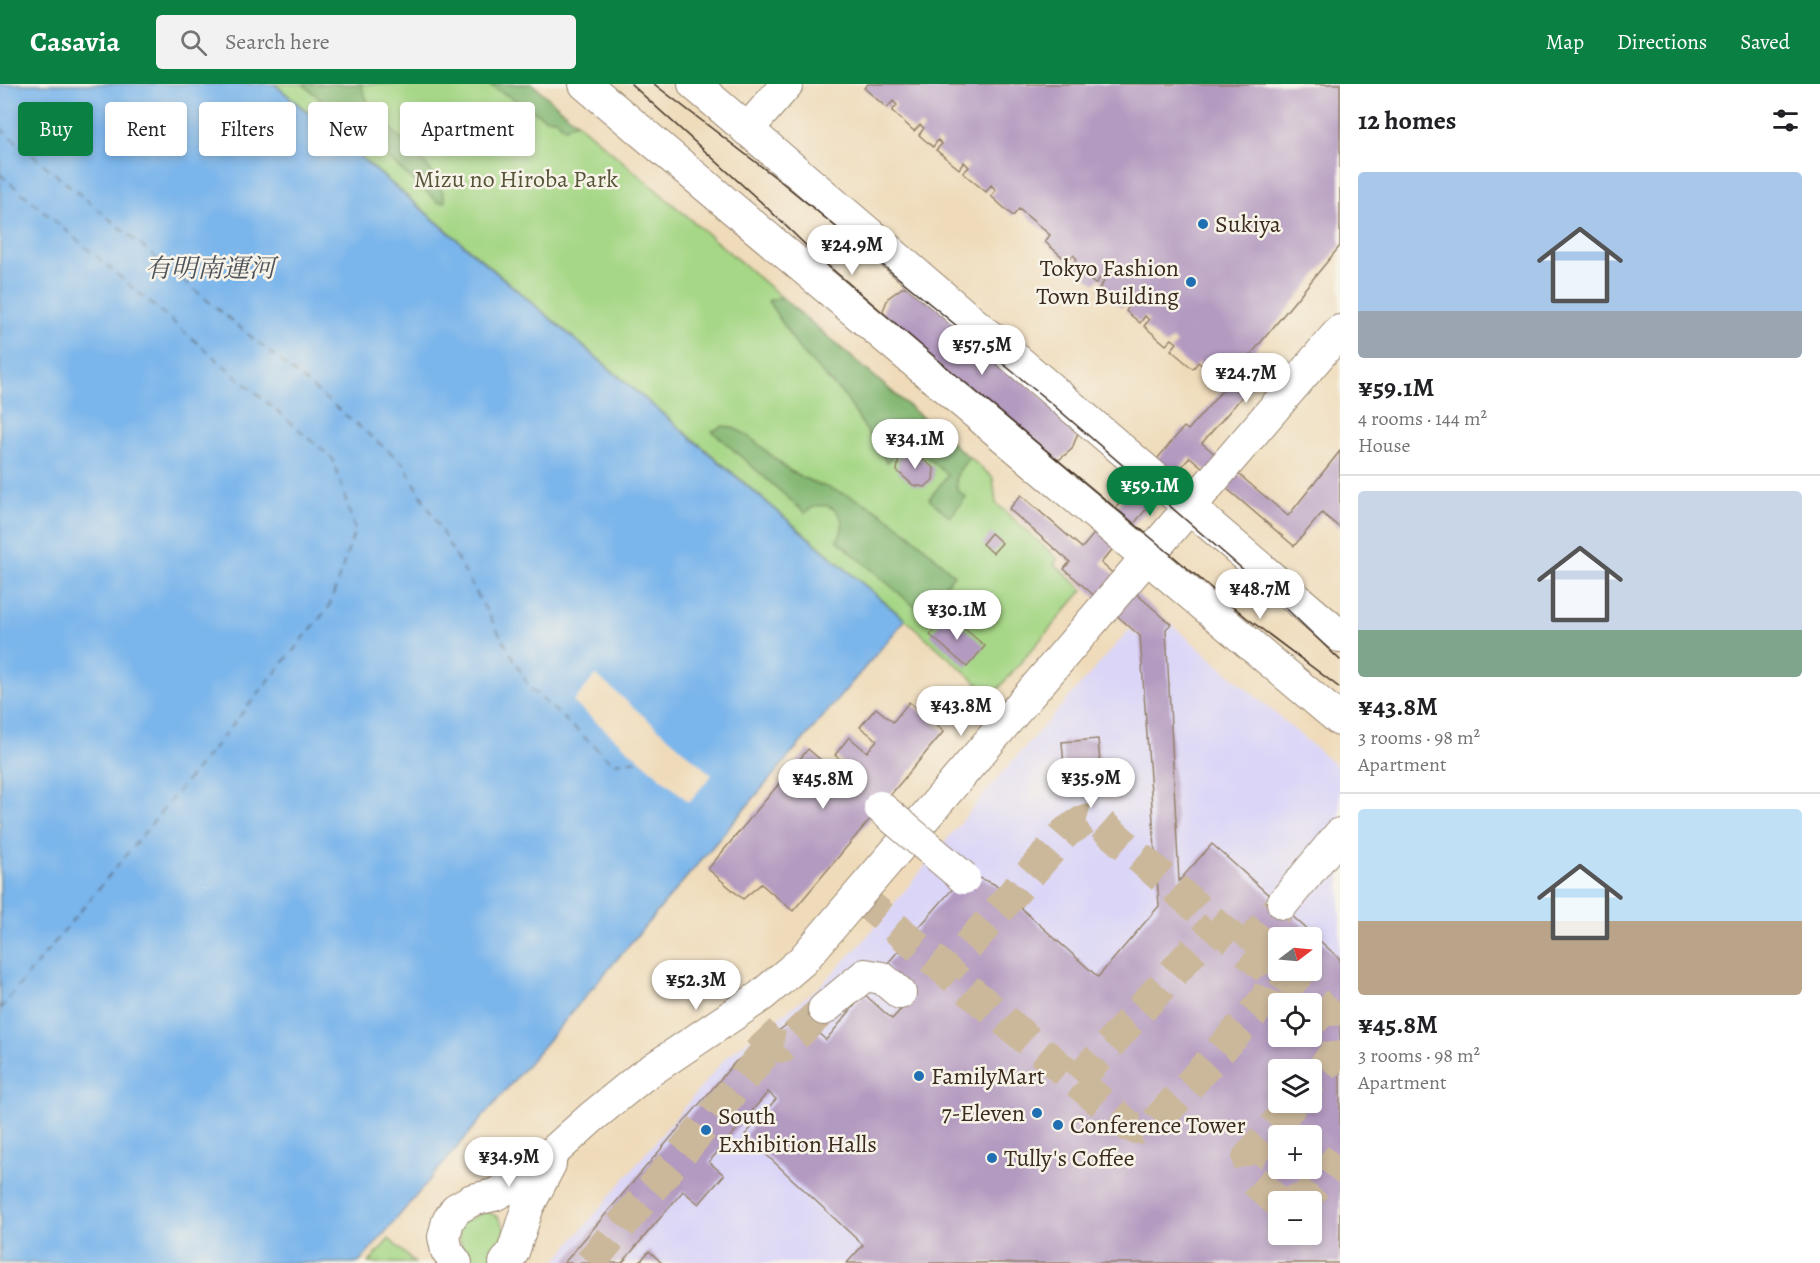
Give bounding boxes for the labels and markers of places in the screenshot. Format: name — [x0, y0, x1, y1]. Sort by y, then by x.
place label: Sukiya — [1215, 208, 1282, 240]
marker: Sukiya — [1196, 217, 1210, 231]
pin: ¥24.9M — [803, 225, 901, 276]
place label: Tokyo Fashion Town Building — [1036, 252, 1179, 312]
marker: Tokyo Fashion Town Building — [1184, 275, 1198, 289]
pin: ¥57.5M — [933, 325, 1031, 376]
pin: ¥24.7M — [1197, 353, 1295, 404]
pin: ¥34.1M — [866, 419, 964, 470]
pin: ¥59.1M — [1101, 466, 1199, 517]
pin: ¥48.7M — [1211, 569, 1309, 620]
pin: ¥30.1M — [908, 590, 1006, 641]
pin: ¥43.8M — [912, 686, 1010, 737]
pin: ¥35.9M — [1042, 758, 1140, 809]
pin: ¥45.8M — [774, 759, 872, 810]
pin: ¥52.3M — [647, 960, 745, 1011]
place label: FamilyMart — [931, 1060, 1045, 1092]
marker: FamilyMart — [912, 1069, 926, 1083]
place label: 7-Eleven — [942, 1097, 1025, 1129]
place label: South Exhibition Halls — [718, 1100, 877, 1160]
marker: 7-Eleven — [1030, 1106, 1044, 1120]
place label: Conference Tower — [1070, 1109, 1246, 1141]
marker: Conference Tower — [1051, 1118, 1065, 1132]
marker: South Exhibition Halls — [699, 1123, 713, 1137]
pin: ¥34.9M — [460, 1137, 558, 1188]
place label: Tully's Coffee — [1004, 1142, 1135, 1174]
marker: Tully's Coffee — [985, 1151, 999, 1165]

